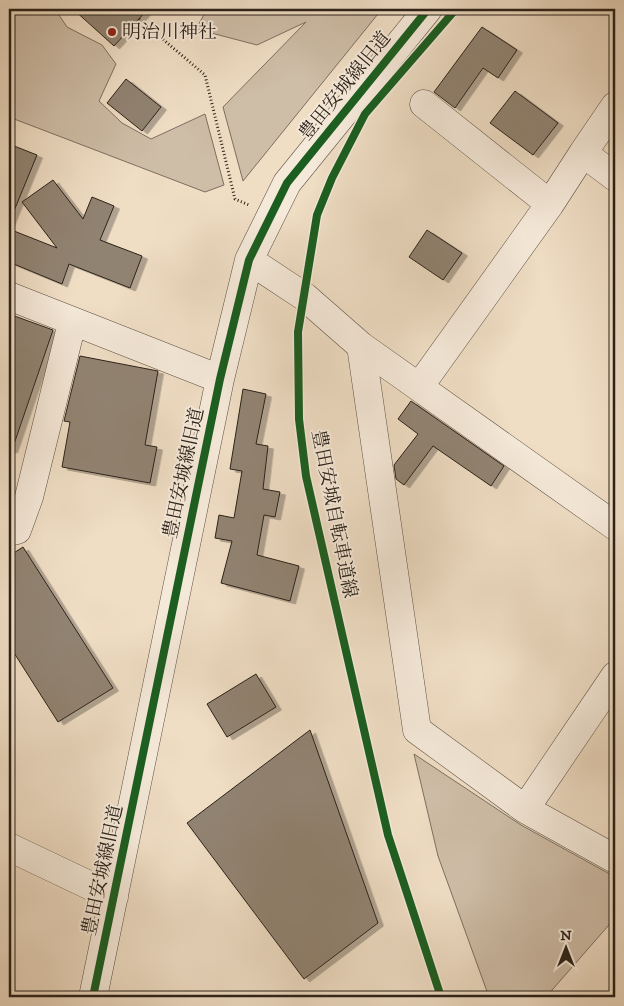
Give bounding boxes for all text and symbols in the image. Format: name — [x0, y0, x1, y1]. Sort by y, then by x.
place label: 明治川神社 — [122, 21, 217, 44]
marker: 明治川神社 — [106, 26, 118, 38]
street label: 豊田安城線旧道 — [294, 27, 396, 145]
street label: 豊田安城線旧道 — [159, 406, 209, 540]
street label: 豊田安城自転車道線 — [306, 428, 362, 600]
street label: 豊田安城線旧道 — [78, 803, 128, 937]
north arrow — [542, 924, 592, 974]
text: N — [560, 927, 572, 945]

